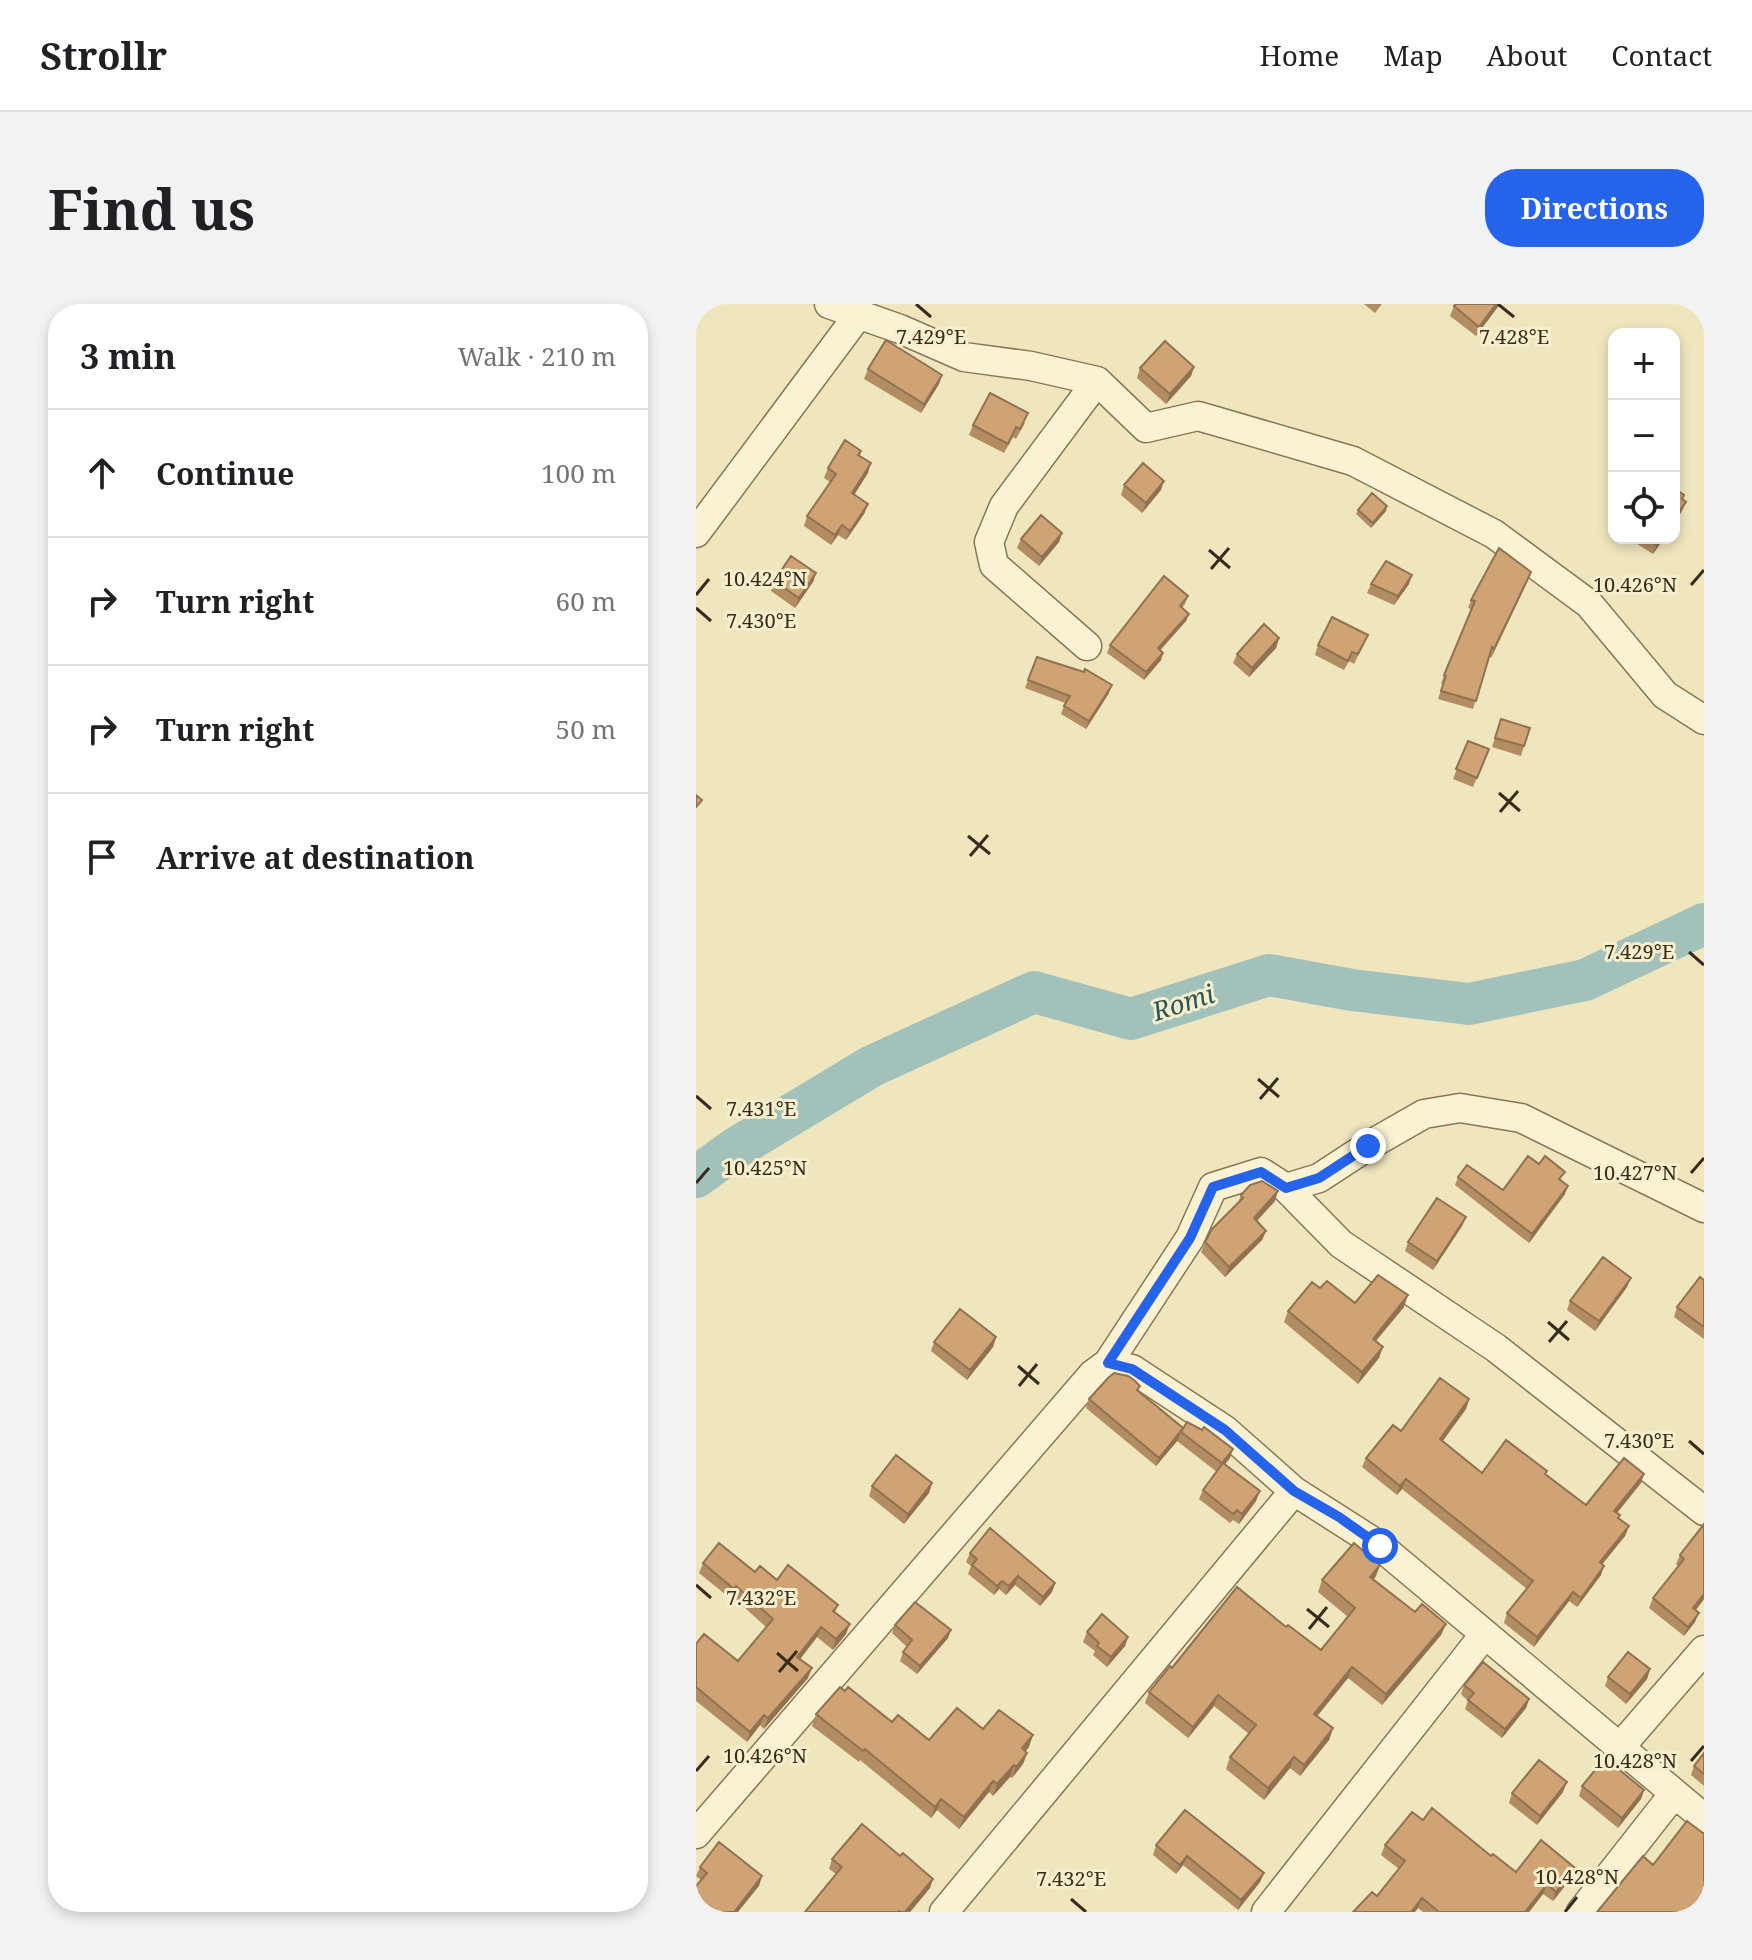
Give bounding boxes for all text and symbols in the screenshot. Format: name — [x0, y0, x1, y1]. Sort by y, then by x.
text: Strollr — [40, 29, 167, 81]
text: Home — [1260, 36, 1339, 74]
text: Map — [1383, 36, 1443, 74]
text: About — [1487, 36, 1567, 74]
text: Contact — [1611, 36, 1712, 74]
button: Directions — [1485, 169, 1704, 247]
text: Find us — [48, 170, 255, 246]
text: 7.429°E — [896, 323, 966, 350]
text: 7.428°E — [1479, 323, 1549, 350]
map controls — [1608, 328, 1680, 544]
button: + — [1608, 328, 1680, 400]
text: 3 min — [80, 333, 176, 379]
text: Walk · 210 m — [458, 338, 616, 374]
button: − — [1608, 400, 1680, 472]
icon: ahead — [80, 451, 124, 495]
text: Continue — [156, 453, 294, 494]
text: 100 m — [541, 455, 616, 491]
button: locate — [1608, 472, 1680, 544]
text: 10.424°N — [723, 565, 807, 592]
text: 10.426°N — [1593, 571, 1677, 598]
icon: right — [80, 579, 124, 623]
text: Turn right — [156, 581, 314, 622]
text: 60 m — [556, 583, 616, 619]
text: 7.430°E — [726, 607, 796, 634]
icon: right — [80, 707, 124, 751]
text: Turn right — [156, 709, 314, 750]
text: 50 m — [556, 711, 616, 747]
icon: arrive — [80, 835, 124, 879]
text: Arrive at destination — [156, 837, 475, 878]
text: 7.429°E — [1604, 938, 1674, 965]
water label: Romi — [1146, 975, 1219, 1029]
text: 7.431°E — [726, 1095, 796, 1122]
route end — [1350, 1128, 1386, 1164]
text: 10.425°N — [723, 1154, 807, 1181]
text: 10.427°N — [1593, 1159, 1677, 1186]
text: 7.430°E — [1604, 1427, 1674, 1454]
route start — [1362, 1528, 1398, 1564]
text: 7.432°E — [726, 1584, 796, 1611]
text: 10.426°N — [723, 1742, 807, 1769]
text: 10.428°N — [1593, 1747, 1677, 1774]
text: 10.428°N — [1535, 1863, 1619, 1890]
text: 7.432°E — [1036, 1865, 1106, 1892]

